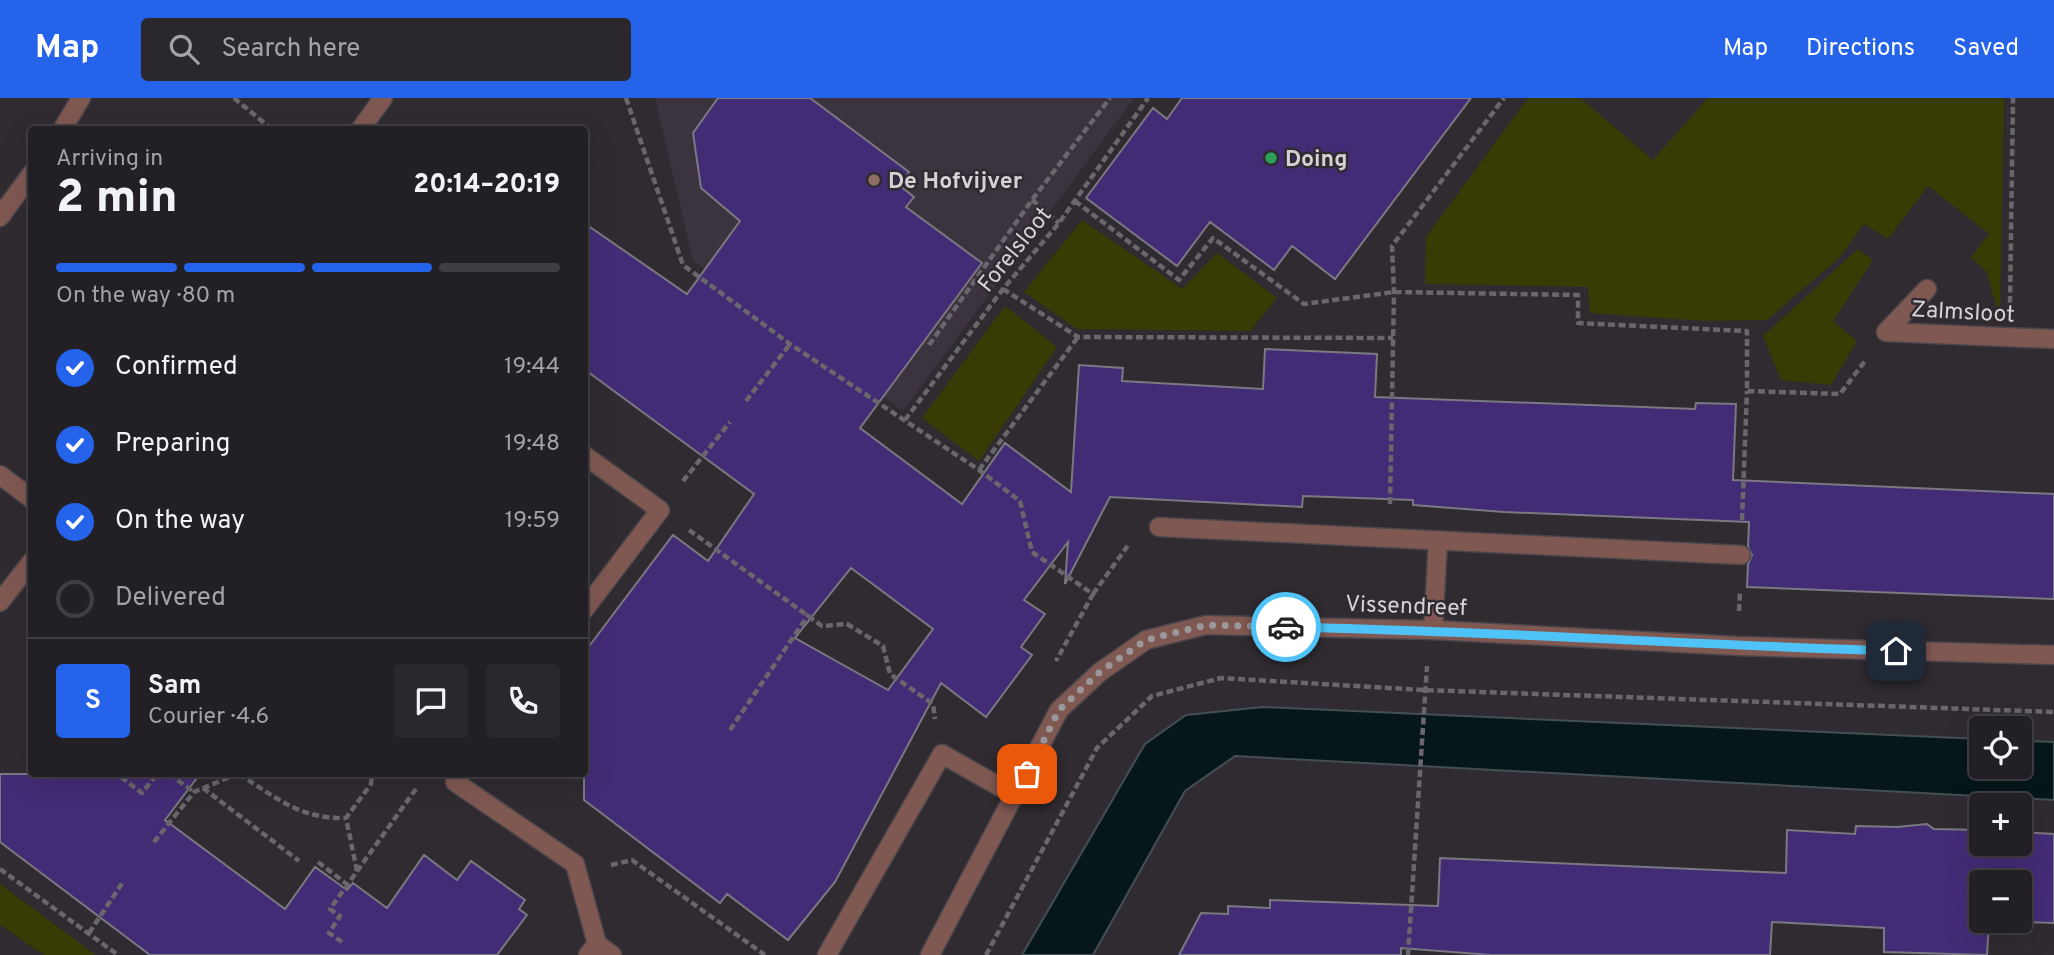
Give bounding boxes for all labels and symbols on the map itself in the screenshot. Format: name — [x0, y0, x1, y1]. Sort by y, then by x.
place label: Doing — [1285, 146, 1348, 175]
marker: Doing — [1263, 150, 1279, 166]
place label: De Hofvijver — [888, 168, 1023, 197]
marker: De Hofvijver — [866, 172, 882, 188]
street label: Forelsloot — [973, 202, 1059, 299]
street label: Zalmsloot — [1910, 296, 2015, 331]
street label: Vissendreef — [1345, 591, 1468, 624]
courier — [1251, 592, 1321, 662]
pin — [1866, 621, 1926, 681]
pin — [997, 744, 1057, 804]

